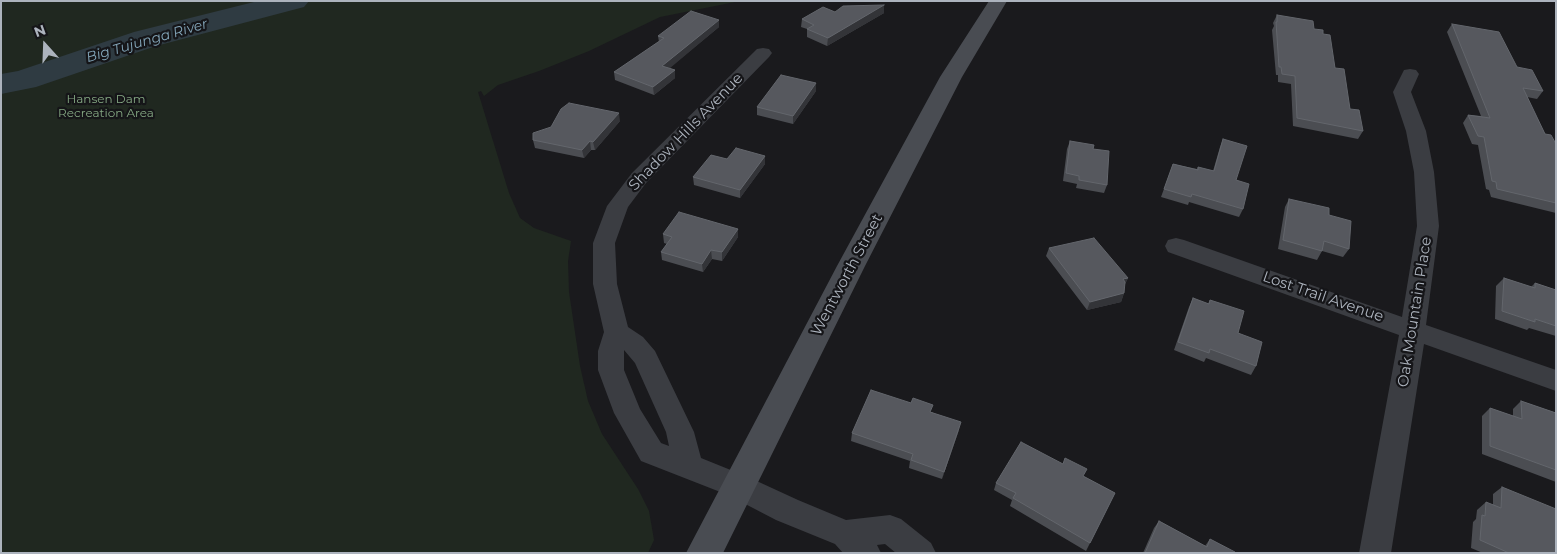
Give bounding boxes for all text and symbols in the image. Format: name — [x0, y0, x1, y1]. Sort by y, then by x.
water label: Big Tujunga River — [84, 16, 210, 66]
north arrow — [20, 20, 70, 70]
text: N — [31, 21, 48, 41]
street label: Shadow Hills Avenue — [625, 69, 747, 195]
park label: Hansen Dam Recreation Area — [58, 92, 154, 120]
street label: Wentworth Street — [807, 211, 887, 339]
street label: Oak Mountain Place — [1394, 235, 1436, 389]
street label: Lost Trail Avenue — [1260, 268, 1386, 326]

